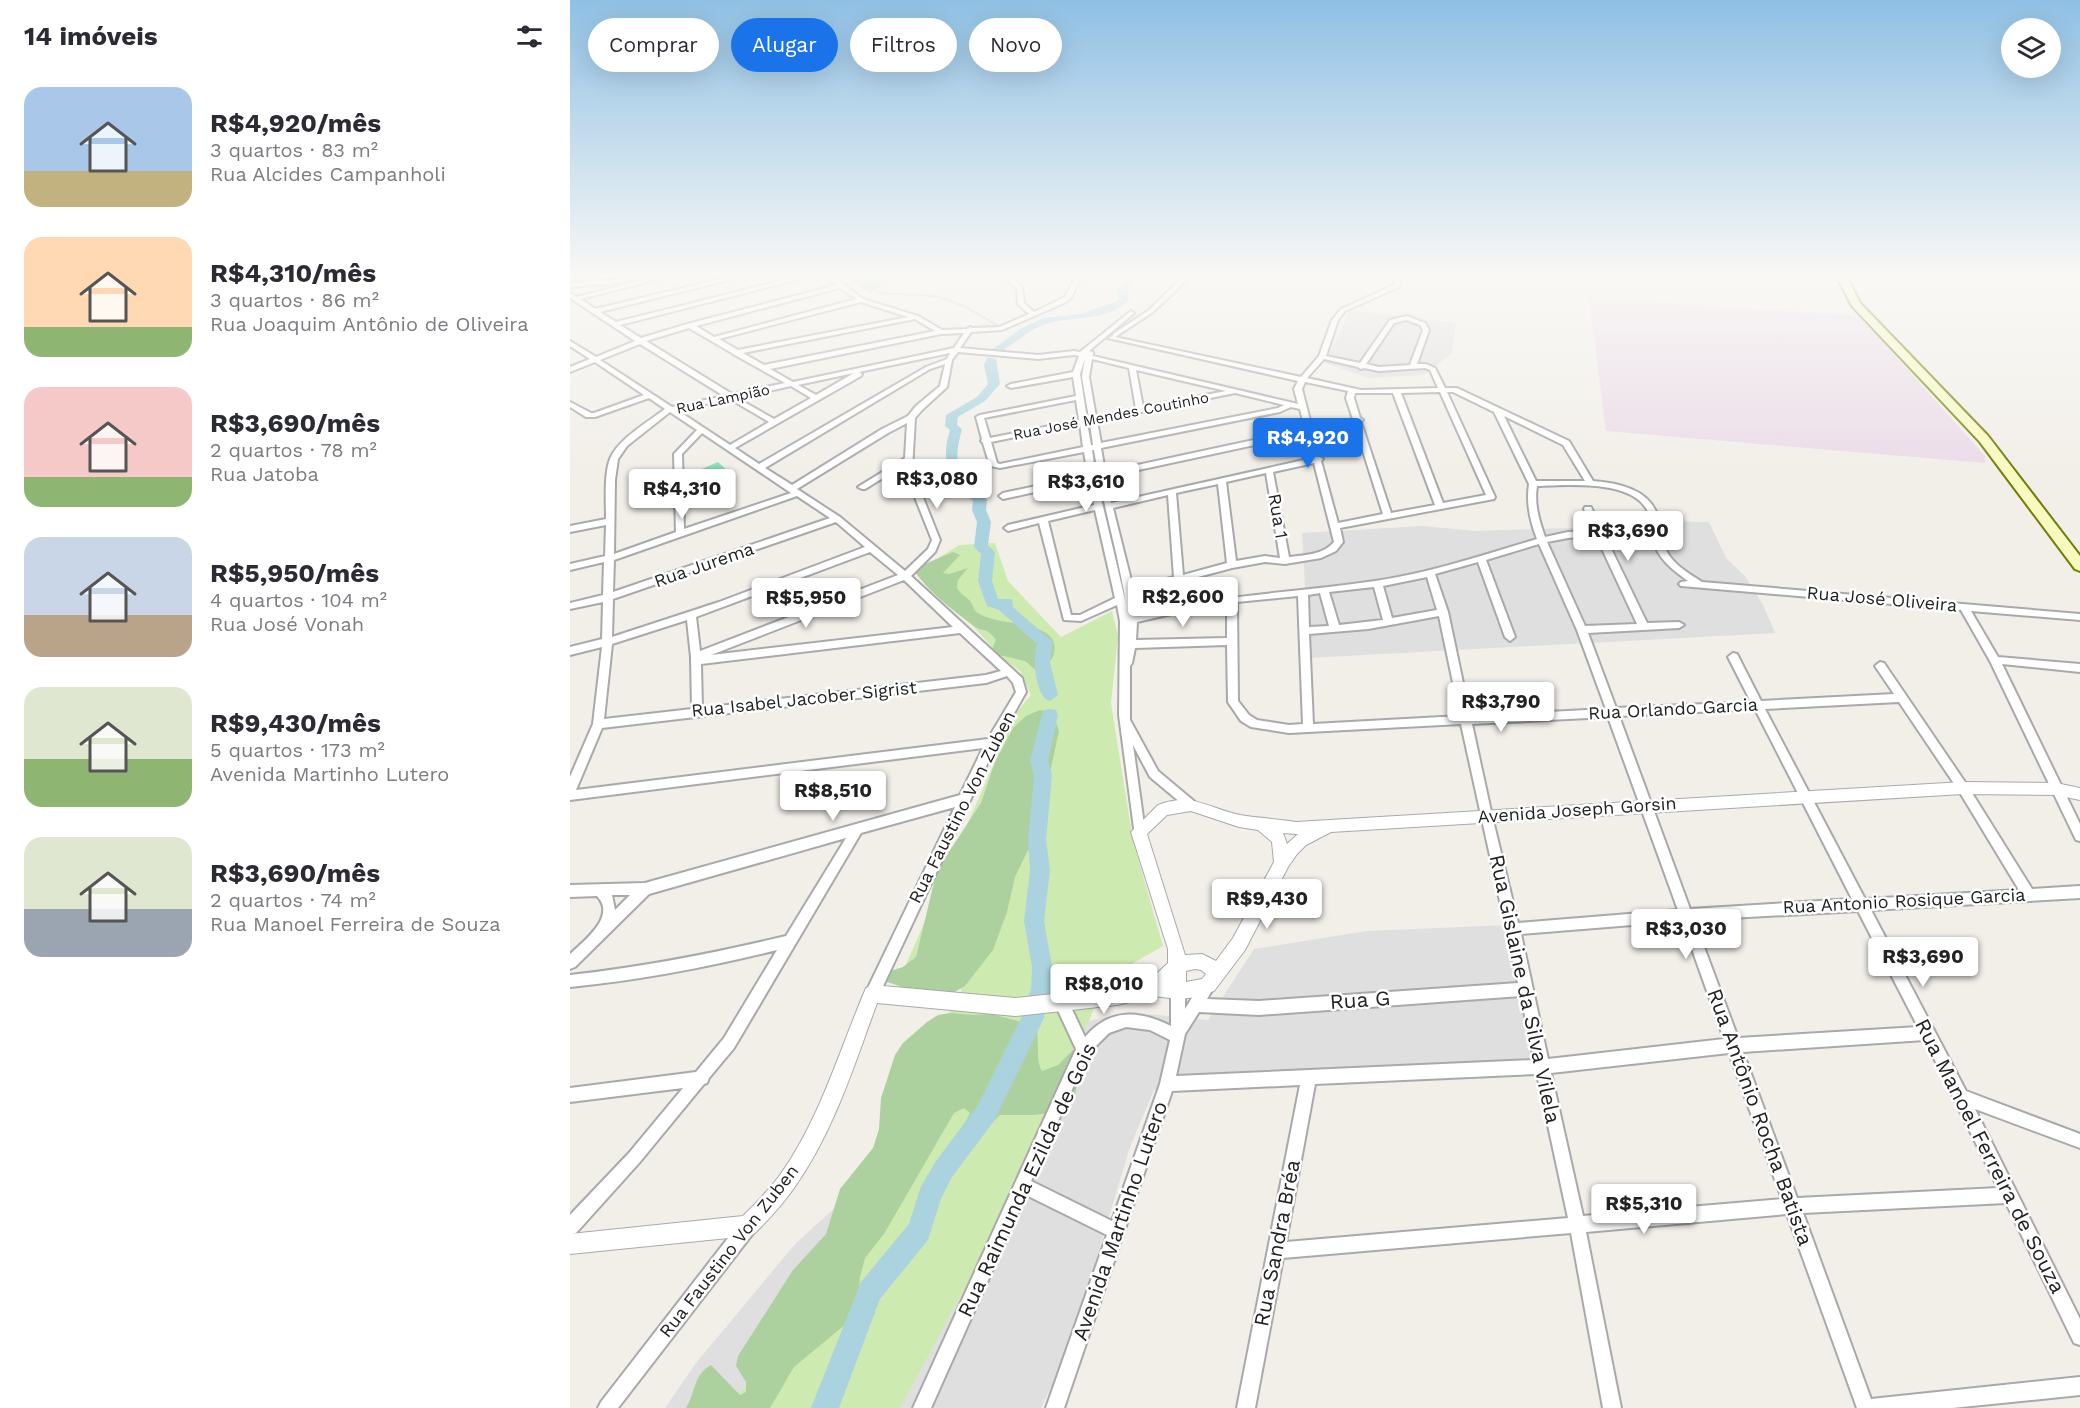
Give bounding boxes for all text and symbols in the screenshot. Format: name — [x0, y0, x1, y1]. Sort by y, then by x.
chip: Comprar — [588, 18, 719, 72]
chip: Alugar — [731, 18, 838, 72]
chip: Filtros — [850, 18, 957, 72]
chip: Novo — [969, 18, 1062, 72]
map controls — [2001, 18, 2061, 78]
button: layers — [2001, 18, 2061, 78]
icon: filters — [513, 20, 546, 53]
text: 14 imóveis — [24, 21, 158, 51]
text: R$4,920/mês — [210, 108, 381, 138]
icon: home — [72, 111, 144, 183]
text: 3 quartos · 83 m² — [210, 138, 378, 162]
text: Rua Alcides Campanholi — [210, 162, 446, 186]
text: R$4,310/mês — [210, 258, 376, 288]
icon: home — [72, 261, 144, 333]
text: 3 quartos · 86 m² — [210, 288, 379, 312]
text: Rua Joaquim Antônio de Oliveira — [210, 312, 528, 336]
street label: Rua Lampião — [675, 380, 771, 418]
street label: Rua José Mendes Coutinho — [1012, 388, 1210, 444]
text: R$3,690/mês — [210, 408, 380, 438]
icon: home — [72, 411, 144, 483]
pin: R$4,920 — [1253, 418, 1363, 469]
text: R$4,920 — [1267, 425, 1349, 449]
text: 2 quartos · 78 m² — [210, 438, 377, 462]
pin: R$3,080 — [882, 459, 992, 510]
text: Rua Jatoba — [210, 462, 319, 486]
pin: R$3,610 — [1031, 462, 1141, 513]
text: R$3,080 — [896, 466, 978, 490]
pin: R$4,310 — [627, 469, 737, 520]
text: R$3,610 — [1047, 469, 1125, 493]
text: R$4,310 — [643, 476, 721, 500]
street label: Rua 1 — [1264, 492, 1293, 540]
pin: R$3,690 — [1573, 511, 1683, 562]
text: R$3,690 — [1587, 518, 1669, 542]
street label: Rua Jurema — [651, 538, 757, 591]
text: R$5,950/mês — [210, 558, 379, 588]
icon: home — [72, 561, 144, 633]
pin: R$2,600 — [1128, 577, 1238, 628]
pin: R$5,950 — [751, 578, 861, 629]
street label: Rua José Oliveira — [1806, 581, 1958, 616]
text: R$2,600 — [1142, 584, 1224, 608]
text: R$5,950 — [766, 585, 846, 609]
text: 4 quartos · 104 m² — [210, 588, 387, 612]
text: Rua José Vonah — [210, 612, 364, 636]
street label: Rua Isabel Jacober Sigrist — [690, 676, 918, 721]
pin: R$3,790 — [1446, 682, 1556, 733]
text: R$3,790 — [1461, 689, 1541, 713]
street label: Rua Orlando Garcia — [1588, 694, 1758, 723]
street label: Rua Faustino Von Zuben — [904, 707, 1019, 907]
text: R$9,430/mês — [210, 708, 381, 738]
icon: home — [72, 711, 144, 783]
text: 5 quartos · 173 m² — [210, 738, 385, 762]
text: Avenida Martinho Lutero — [210, 762, 449, 786]
pin: R$8,510 — [778, 771, 888, 822]
text: R$8,510 — [794, 778, 872, 802]
street label: Avenida Joseph Gorsin — [1477, 792, 1677, 827]
street label: Rua Gislaine da Silva Vilela — [1485, 852, 1566, 1126]
text: R$3,690/mês — [210, 858, 380, 888]
icon: home — [72, 861, 144, 933]
pin: R$9,430 — [1212, 879, 1322, 930]
street label: Rua Antonio Rosique Garcia — [1782, 884, 2026, 917]
text: R$9,430 — [1226, 886, 1308, 910]
text: 2 quartos · 74 m² — [210, 888, 376, 912]
pin: R$3,030 — [1631, 909, 1741, 960]
text: Rua Manoel Ferreira de Souza — [210, 912, 501, 936]
text: R$3,030 — [1645, 916, 1727, 940]
pin: R$3,690 — [1868, 937, 1978, 988]
text: R$3,690 — [1882, 944, 1964, 968]
pin: R$8,010 — [1049, 964, 1159, 1015]
text: R$8,010 — [1064, 971, 1144, 995]
street label: Rua G — [1329, 985, 1391, 1014]
street label: Rua Antônio Rocha Batista — [1702, 985, 1819, 1249]
street label: Rua Manoel Ferreira de Souza — [1910, 1014, 2071, 1298]
street label: Rua Raimunda Ezilda de Gois — [952, 1039, 1101, 1321]
street label: Avenida Martinho Lutero — [1067, 1098, 1172, 1344]
street label: Rua Sandra Bréa — [1248, 1157, 1305, 1328]
street label: Rua Faustino Von Zuben — [655, 1160, 803, 1341]
pin: R$5,310 — [1589, 1184, 1699, 1235]
text: R$5,310 — [1605, 1191, 1683, 1215]

